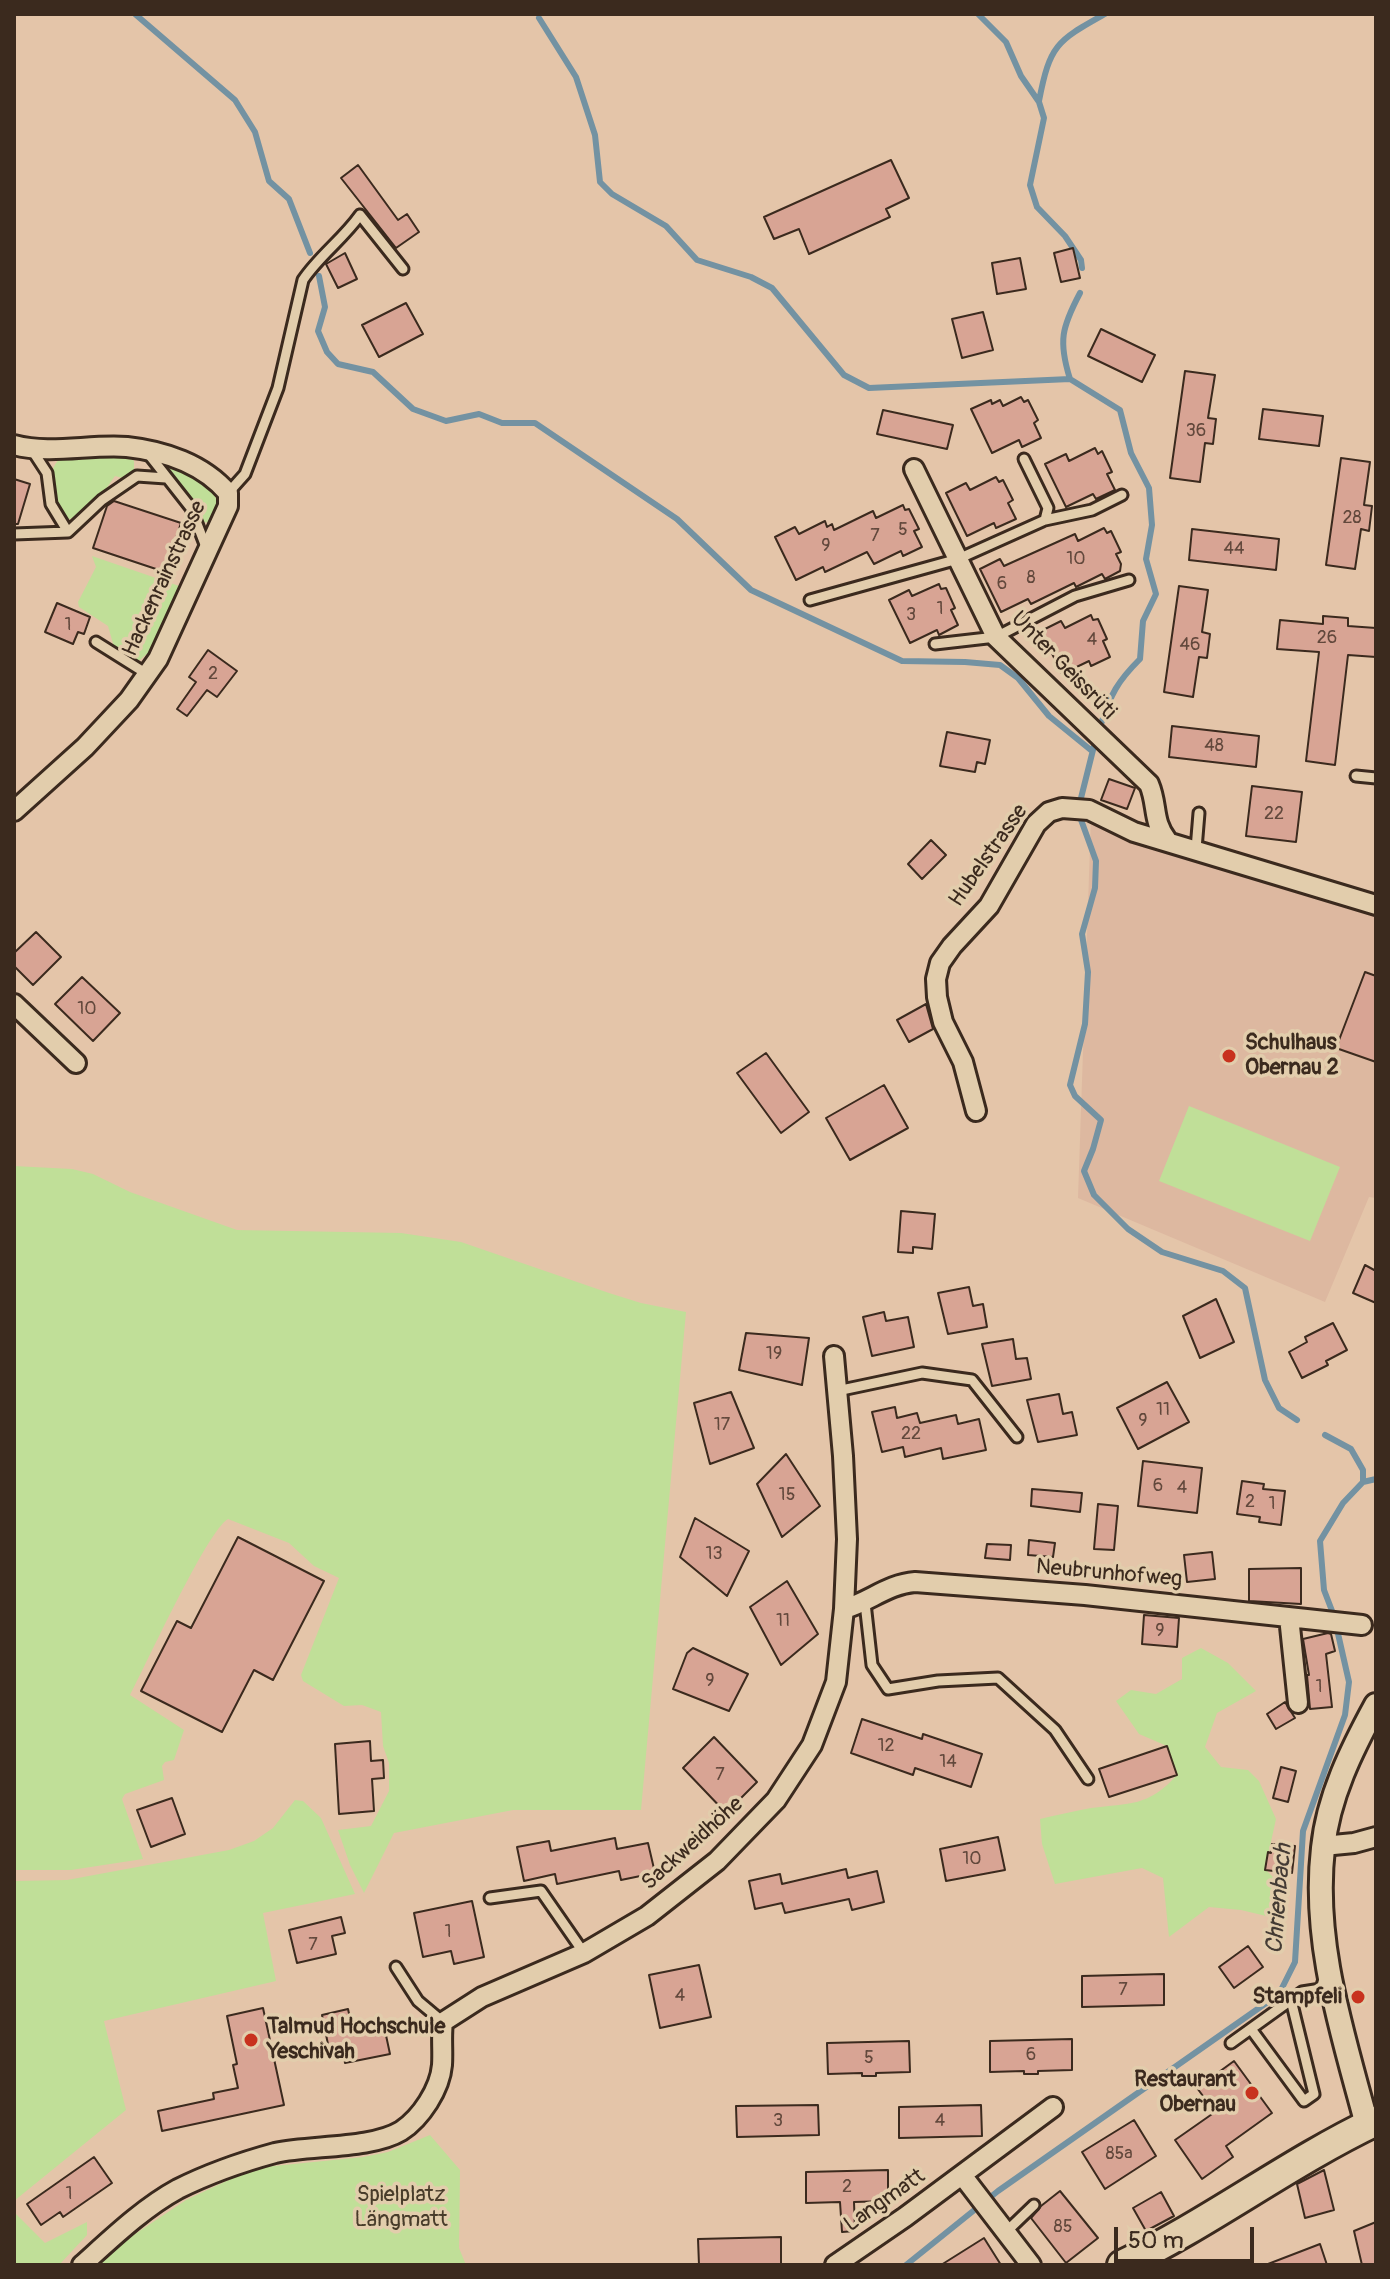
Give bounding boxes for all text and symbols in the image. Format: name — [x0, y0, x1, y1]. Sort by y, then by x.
house number: 36 — [1186, 420, 1206, 442]
street label: Hackenrainstrasse — [117, 497, 213, 661]
house number: 28 — [1342, 507, 1362, 529]
house number: 5 — [898, 519, 908, 541]
house number: 7 — [870, 525, 880, 547]
house number: 9 — [821, 535, 831, 557]
house number: 44 — [1224, 538, 1244, 560]
house number: 10 — [1066, 548, 1086, 570]
house number: 8 — [1026, 567, 1036, 589]
house number: 6 — [997, 573, 1007, 595]
house number: 1 — [936, 598, 944, 620]
house number: 3 — [906, 604, 916, 626]
street label: Unter Geissrüti — [1005, 606, 1121, 726]
house number: 1 — [64, 614, 72, 636]
house number: 26 — [1317, 627, 1337, 649]
house number: 4 — [1087, 629, 1097, 651]
house number: 46 — [1180, 634, 1200, 656]
house number: 2 — [208, 663, 218, 685]
house number: 48 — [1204, 735, 1224, 757]
street label: Hubelstrasse — [944, 800, 1034, 912]
house number: 22 — [1264, 803, 1284, 825]
house number: 10 — [77, 998, 97, 1020]
place label: Schulhaus Obernau 2 — [1245, 1030, 1339, 1082]
marker: Schulhaus Obernau 2 — [1220, 1047, 1238, 1065]
house number: 19 — [766, 1343, 782, 1365]
house number: 11 — [1156, 1399, 1170, 1421]
house number: 9 — [1138, 1410, 1148, 1432]
house number: 17 — [714, 1414, 730, 1436]
house number: 22 — [901, 1423, 921, 1445]
house number: 6 — [1153, 1475, 1163, 1497]
house number: 4 — [1177, 1477, 1187, 1499]
house number: 15 — [779, 1484, 795, 1506]
house number: 2 — [1245, 1491, 1255, 1513]
house number: 1 — [1268, 1493, 1276, 1515]
house number: 13 — [705, 1543, 723, 1565]
street label: Neubrunhofweg — [1035, 1554, 1183, 1594]
house number: 11 — [776, 1610, 790, 1632]
house number: 9 — [1155, 1620, 1165, 1642]
house number: 9 — [705, 1670, 715, 1692]
house number: 1 — [1315, 1676, 1323, 1698]
house number: 12 — [877, 1735, 895, 1757]
house number: 14 — [939, 1751, 957, 1773]
house number: 7 — [715, 1764, 725, 1786]
street label: Sackweidhöhe — [637, 1792, 749, 1896]
water label: Chrienbach — [1261, 1843, 1299, 1955]
house number: 10 — [962, 1848, 982, 1870]
house number: 1 — [444, 1921, 452, 1943]
house number: 7 — [308, 1934, 318, 1956]
house number: 7 — [1118, 1979, 1128, 2001]
place label: Stampfeli — [1253, 1984, 1342, 2010]
house number: 4 — [675, 1985, 685, 2007]
marker: Stampfeli — [1349, 1988, 1367, 2006]
place label: Talmud Hochschule Yeschivah — [267, 2014, 445, 2066]
marker: Talmud Hochschule Yeschivah — [242, 2031, 260, 2049]
house number: 6 — [1026, 2044, 1036, 2066]
house number: 5 — [864, 2047, 874, 2069]
place label: Restaurant Obernau — [1134, 2067, 1236, 2118]
marker: Restaurant Obernau — [1243, 2084, 1261, 2102]
house number: 3 — [773, 2110, 783, 2132]
house number: 4 — [935, 2110, 945, 2132]
house number: 85a — [1105, 2143, 1133, 2165]
street label: Langmatt — [840, 2164, 930, 2238]
house number: 2 — [842, 2176, 852, 2198]
park label: Spielplatz Längmatt — [354, 2182, 448, 2234]
house number: 1 — [65, 2183, 73, 2205]
scale bar — [1118, 2211, 1258, 2261]
house number: 85 — [1054, 2216, 1072, 2238]
text: 50 m — [1128, 2226, 1184, 2255]

